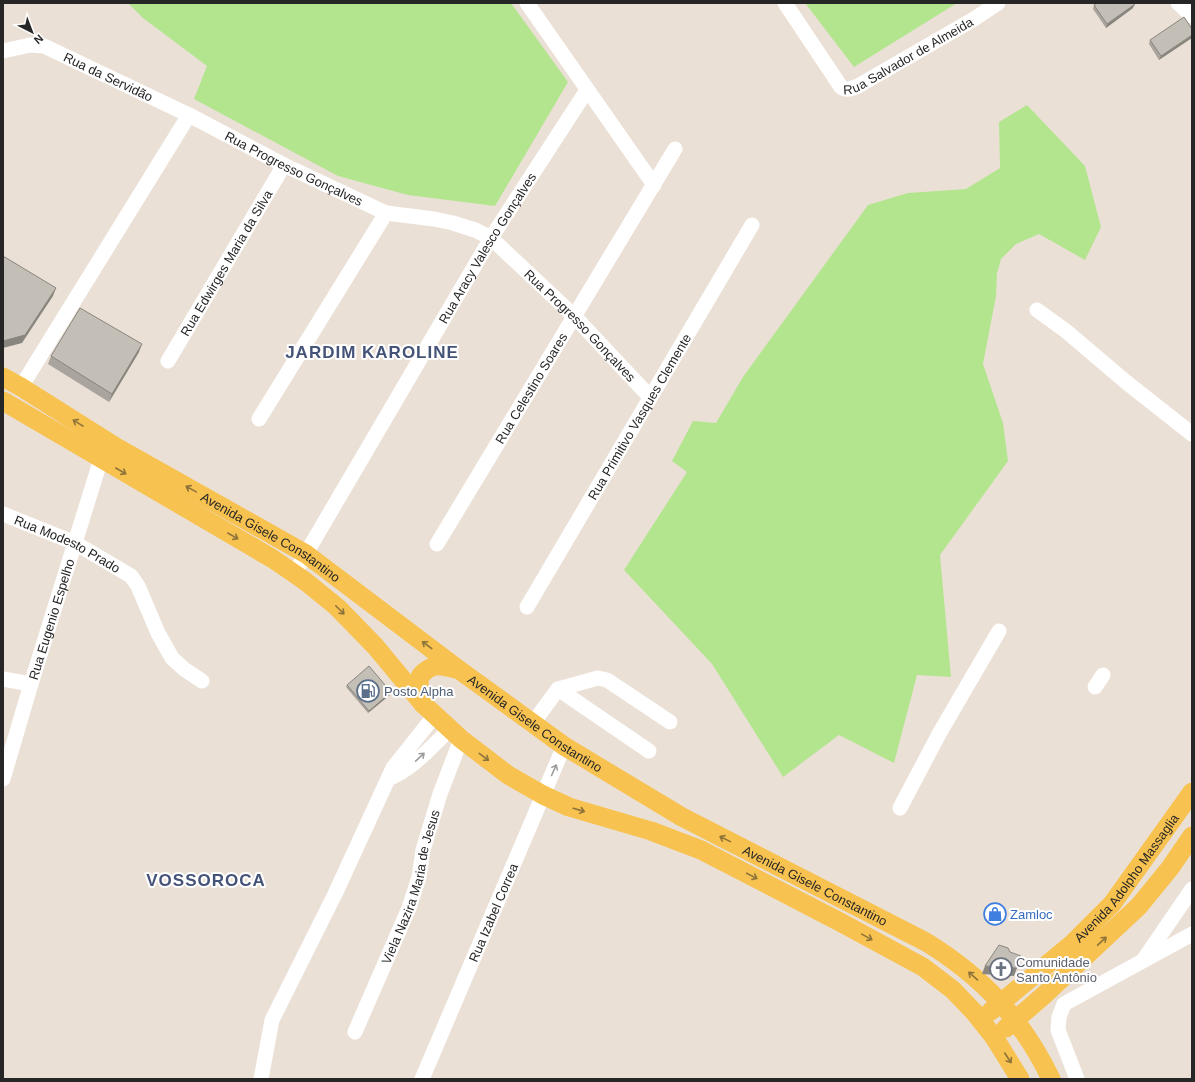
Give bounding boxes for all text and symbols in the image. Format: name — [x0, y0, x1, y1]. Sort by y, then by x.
north arrow — [12, 12, 52, 52]
street label: Rua Salvador de Almeida — [843, 13, 976, 97]
text: N — [32, 32, 46, 47]
street label: Rua da Servidão — [61, 49, 155, 104]
street label: Rua Progresso Gonçalves — [222, 128, 366, 209]
street label: Rua Aracy Valesco Gonçalves — [435, 169, 539, 326]
street label: Rua Edwirges Maria da Silva — [177, 187, 275, 339]
street label: Rua Progresso Gonçalves — [522, 266, 639, 385]
street label: Rua Celestino Soares — [492, 330, 570, 446]
street label: Rua Primitivo Vasques Clemente — [584, 331, 694, 502]
district label: JARDIM KAROLINE — [285, 343, 459, 362]
one-way arrow — [73, 419, 84, 427]
one-way arrow — [115, 467, 127, 475]
one-way arrow — [185, 484, 197, 492]
street label: Avenida Gisele Constantino — [198, 489, 343, 585]
street label: Rua Modesto Prado — [12, 512, 123, 575]
one-way arrow — [227, 533, 239, 541]
street label: Rua Eugenio Espelho — [25, 557, 77, 681]
one-way arrow — [335, 605, 345, 615]
one-way arrow — [421, 641, 432, 650]
street label: Avenida Gisele Constantino — [465, 671, 605, 775]
fuel station icon: Posto Alpha — [355, 678, 381, 704]
place label: Posto Alpha — [384, 684, 454, 699]
one-way arrow — [479, 752, 490, 761]
one-way arrow — [415, 753, 425, 762]
one-way arrow — [550, 765, 558, 777]
street label: Viela Nazira Maria de Jesus — [378, 807, 442, 966]
one-way arrow — [572, 807, 585, 814]
street label: Avenida Adolpho Massaglia — [1071, 810, 1182, 945]
one-way arrow — [719, 834, 731, 842]
street label: Avenida Gisele Constantino — [740, 842, 890, 928]
street label: Rua Izabel Correa — [465, 860, 521, 964]
district label: VOSSOROCA — [146, 871, 266, 890]
one-way arrow — [746, 873, 758, 880]
shop icon: Zamloc — [982, 901, 1008, 927]
place label: Zamloc — [1010, 907, 1053, 922]
one-way arrow — [861, 933, 873, 941]
one-way arrow — [1097, 936, 1107, 945]
place label: Comunidade Santo Antônio — [1016, 955, 1097, 985]
church icon: Comunidade Santo Antônio — [988, 956, 1014, 982]
one-way arrow — [968, 972, 978, 981]
one-way arrow — [1004, 1052, 1012, 1064]

